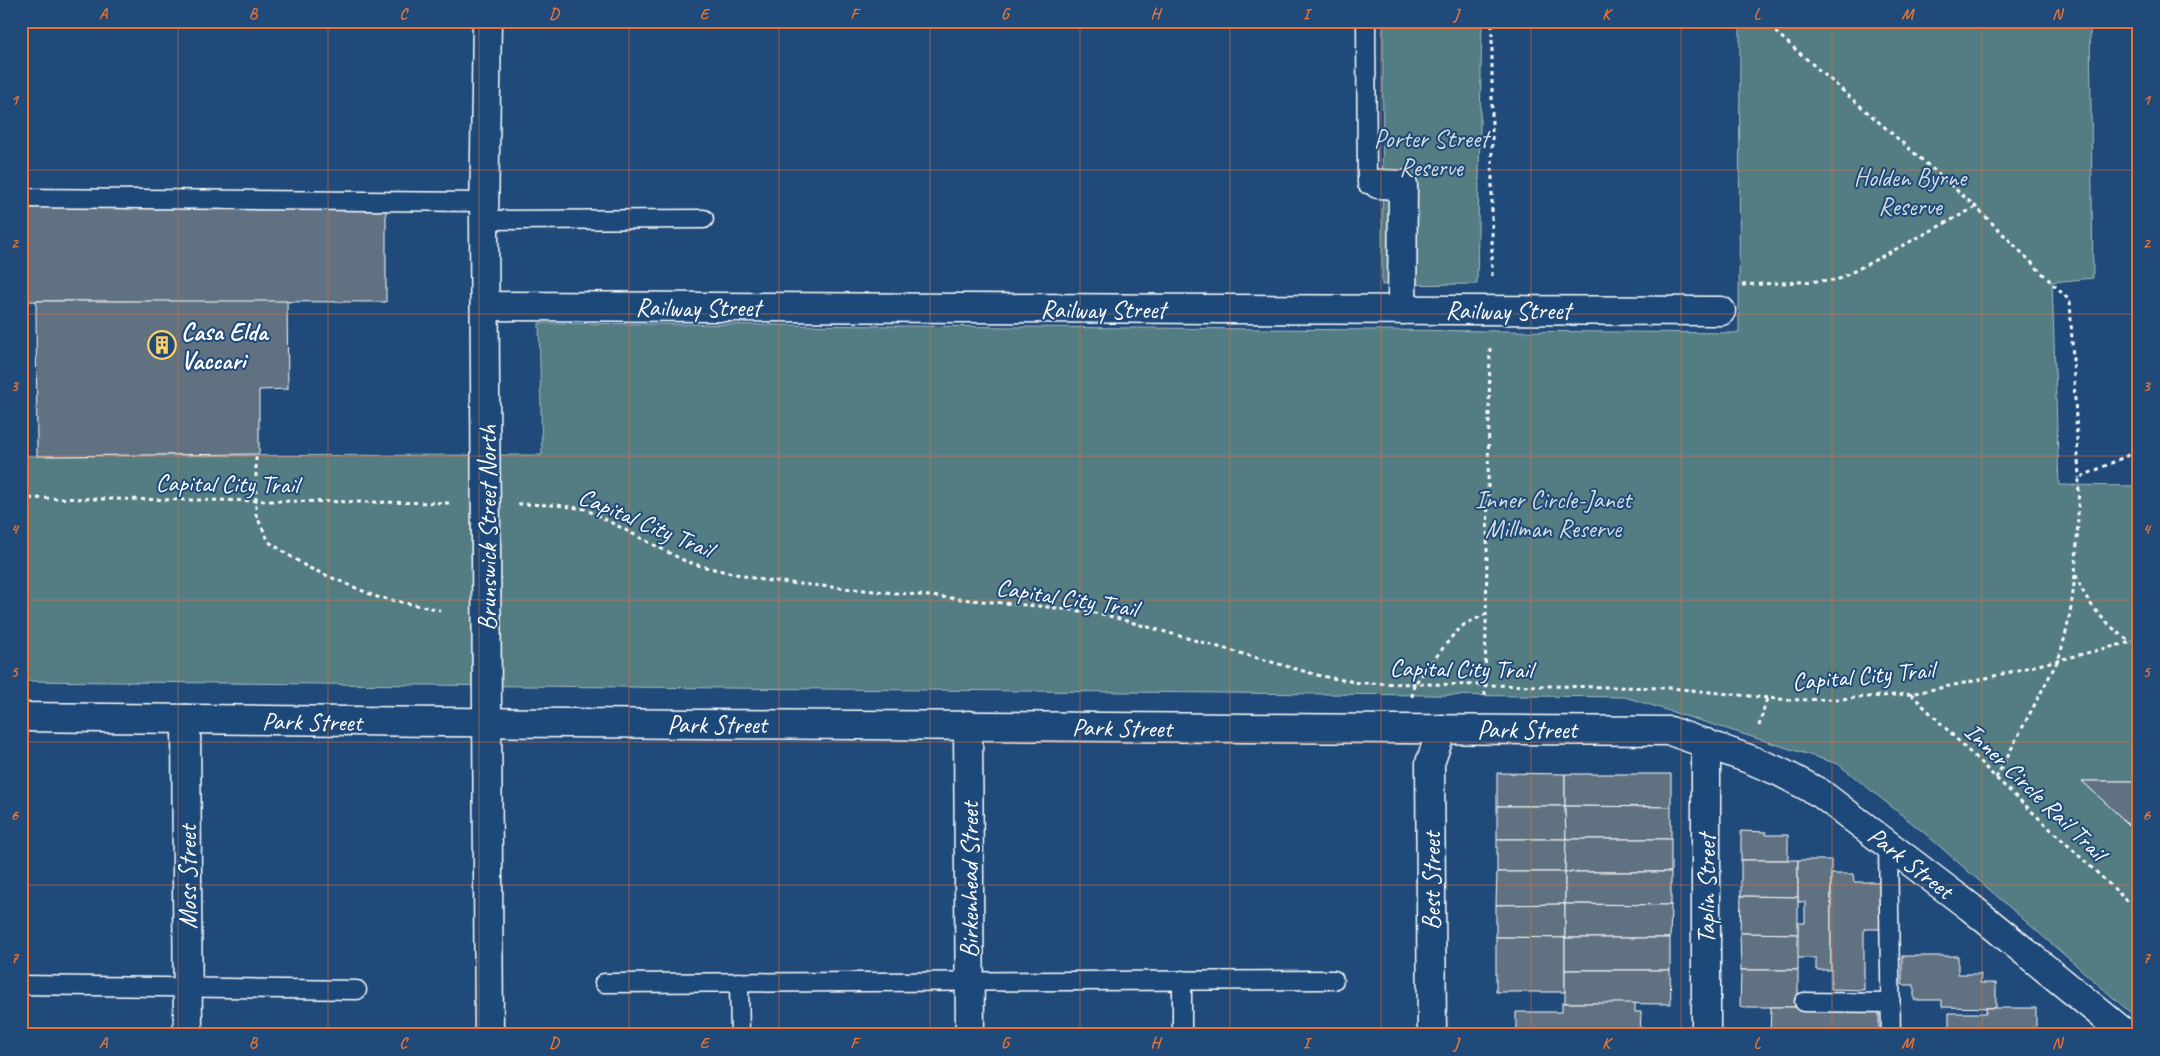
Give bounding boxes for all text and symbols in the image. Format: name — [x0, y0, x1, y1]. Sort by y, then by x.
text: A — [99, 4, 109, 24]
text: B — [249, 4, 259, 24]
text: C — [399, 4, 409, 24]
text: D — [549, 4, 560, 24]
text: E — [700, 4, 711, 24]
text: F — [850, 4, 861, 24]
text: G — [1001, 4, 1011, 24]
text: H — [1150, 4, 1162, 24]
text: I — [1303, 4, 1313, 24]
text: J — [1452, 4, 1461, 24]
text: K — [1602, 4, 1614, 24]
text: L — [1754, 4, 1762, 24]
text: M — [1901, 4, 1915, 24]
text: N — [2052, 4, 2065, 24]
text: 1 — [10, 90, 19, 110]
text: 1 — [2142, 90, 2151, 110]
park label: Porter Street Reserve — [1374, 123, 1492, 184]
park label: Holden Byrne Reserve — [1854, 162, 1968, 223]
text: 2 — [10, 233, 19, 253]
text: 2 — [2142, 233, 2151, 253]
street label: Railway Street — [635, 292, 764, 324]
street label: Railway Street — [1040, 294, 1169, 326]
street label: Railway Street — [1445, 295, 1574, 327]
place label: Casa Elda Vaccari — [181, 316, 270, 377]
building icon: Casa Elda Vaccari — [147, 330, 177, 360]
text: 3 — [10, 376, 19, 396]
text: 3 — [2142, 376, 2151, 396]
street label: Brunswick Street North — [472, 425, 504, 631]
street label: Capital City Trail — [155, 467, 303, 501]
street label: Capital City Trail — [574, 480, 722, 567]
park label: Inner Circle-Janet Millman Reserve — [1475, 484, 1634, 545]
text: 4 — [10, 519, 19, 539]
text: 4 — [2142, 519, 2151, 539]
street label: Capital City Trail — [994, 571, 1144, 626]
street label: Capital City Trail — [1389, 652, 1537, 686]
street label: Capital City Trail — [1791, 653, 1940, 698]
text: 5 — [11, 662, 20, 682]
text: 5 — [2143, 662, 2152, 682]
street label: Park Street — [262, 705, 365, 739]
street label: Park Street — [667, 709, 770, 741]
street label: Park Street — [1072, 711, 1175, 745]
street label: Park Street — [1477, 714, 1580, 746]
street label: Inner Circle Rail Trail — [1957, 716, 2117, 871]
street label: Birkenhead Street — [954, 799, 986, 958]
text: 6 — [10, 805, 19, 825]
text: 6 — [2142, 805, 2151, 825]
street label: Park Street — [1861, 820, 1962, 908]
street label: Moss Street — [172, 822, 204, 929]
street label: Best Street — [1416, 829, 1448, 930]
street label: Taplin Street — [1691, 830, 1723, 944]
text: 7 — [10, 948, 19, 968]
text: 7 — [2142, 948, 2151, 968]
text: A — [99, 1033, 109, 1053]
text: B — [249, 1033, 259, 1053]
text: C — [399, 1033, 409, 1053]
text: D — [549, 1033, 560, 1053]
text: E — [700, 1033, 711, 1053]
text: F — [850, 1033, 861, 1053]
text: G — [1001, 1033, 1011, 1053]
text: H — [1150, 1033, 1162, 1053]
text: I — [1303, 1033, 1313, 1053]
text: J — [1452, 1033, 1461, 1053]
text: K — [1602, 1033, 1614, 1053]
text: L — [1754, 1033, 1762, 1053]
text: M — [1901, 1033, 1915, 1053]
text: N — [2052, 1033, 2065, 1053]

